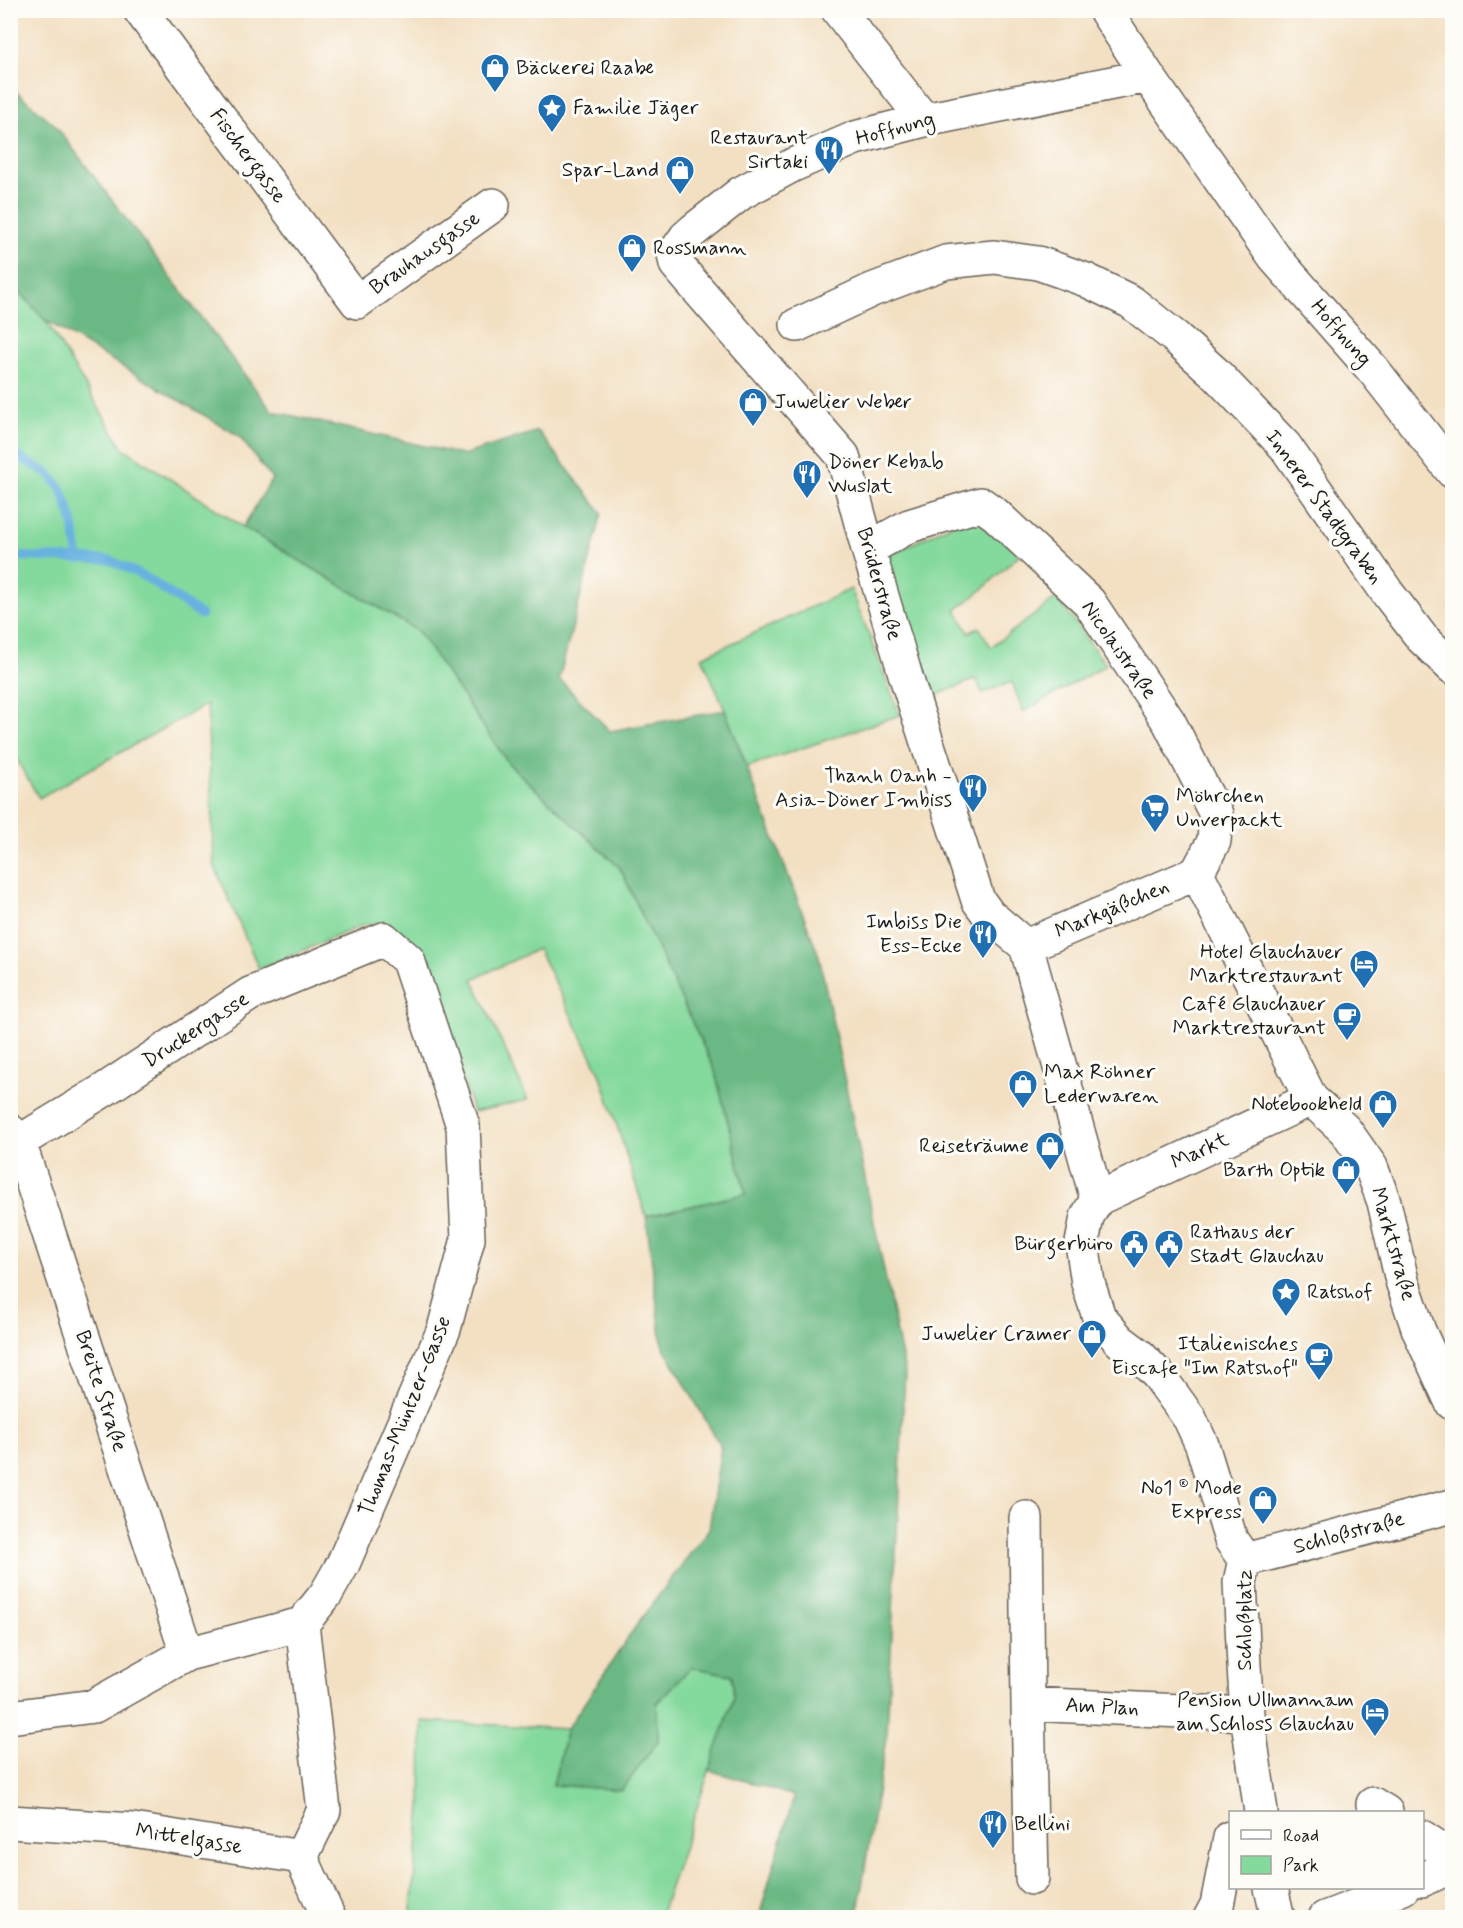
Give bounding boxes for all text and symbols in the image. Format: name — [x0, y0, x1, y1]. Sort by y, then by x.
shop icon: Bäckerei Raabe — [479, 52, 511, 94]
place label: Bäckerei Raabe — [516, 54, 654, 82]
place icon: Familie Jäger — [536, 92, 568, 134]
place label: Familie Jäger — [573, 94, 699, 122]
street label: Fischergasse — [201, 103, 293, 211]
street label: Hoffnung — [853, 105, 938, 154]
place label: Restaurant Sirtaki — [710, 124, 808, 176]
restaurant icon: Restaurant Sirtaki — [813, 134, 845, 176]
shop icon: Spar-Land — [664, 154, 696, 196]
place label: Spar-Land — [562, 156, 659, 184]
street label: Brauhausgasse — [364, 204, 487, 303]
shop icon: Rossmann — [616, 232, 648, 274]
place label: Rossmann — [653, 234, 747, 262]
street label: Hoffnung — [1303, 293, 1378, 373]
shop icon: Juwelier Weber — [737, 386, 769, 428]
place label: Juwelier Weber — [774, 388, 912, 416]
street label: Innerer Stadtgraben — [1258, 424, 1390, 591]
place label: Döner Kebab Wuslat — [828, 448, 944, 500]
restaurant icon: Döner Kebab Wuslat — [791, 458, 823, 500]
street label: Brüderstraße — [850, 524, 908, 644]
street label: Nicolaistraße — [1075, 595, 1163, 705]
place label: Thanh Oanh - Asia-Döner Imbiss — [775, 762, 952, 814]
restaurant icon: Thanh Oanh - Asia-Döner Imbiss — [957, 772, 989, 814]
place label: Möhrchen Unverpackt — [1176, 782, 1283, 834]
supermarket icon: Möhrchen Unverpackt — [1139, 792, 1171, 834]
street label: Markgäßchen — [1051, 872, 1173, 946]
place label: Imbiss Die Ess-Ecke — [866, 908, 962, 960]
restaurant icon: Imbiss Die Ess-Ecke — [967, 918, 999, 960]
place label: Hotel Glauchauer Marktrestaurant — [1190, 938, 1343, 990]
hotel icon: Hotel Glauchauer Marktrestaurant — [1348, 948, 1380, 990]
street label: Druckergasse — [137, 985, 255, 1076]
place label: Café Glauchauer Marktrestaurant — [1173, 990, 1326, 1042]
cafe icon: Café Glauchauer Marktrestaurant — [1331, 1000, 1363, 1042]
place label: Max Röhner Lederwaren — [1044, 1058, 1159, 1110]
shop icon: Max Röhner Lederwaren — [1007, 1068, 1039, 1110]
shop icon: Notebookheld — [1367, 1088, 1399, 1130]
place label: Notebookheld — [1251, 1090, 1362, 1118]
street label: Markt — [1167, 1125, 1234, 1177]
shop icon: Reiseträume — [1034, 1130, 1066, 1172]
place label: Reiseträume — [919, 1132, 1029, 1160]
shop icon: Barth Optik — [1330, 1154, 1362, 1196]
place label: Barth Optik — [1223, 1156, 1325, 1184]
street label: Marktstraße — [1363, 1184, 1423, 1304]
place label: Rathaus der Stadt Glauchau — [1190, 1218, 1324, 1270]
public building icon: Bürgerbüro — [1118, 1228, 1150, 1270]
public building icon: Rathaus der Stadt Glauchau — [1153, 1228, 1185, 1270]
place label: Bürgerbüro — [1014, 1230, 1113, 1260]
place icon: Ratshof — [1270, 1276, 1302, 1318]
place label: Ratshof — [1307, 1278, 1373, 1306]
street label: Thomas-Müntzer-Gasse — [352, 1312, 458, 1520]
shop icon: Juwelier Cramer — [1076, 1318, 1108, 1360]
place label: Juwelier Cramer — [921, 1320, 1071, 1348]
street label: Breite Straße — [68, 1327, 134, 1455]
place label: Italienisches Eiscafe "Im Ratshof" — [1112, 1330, 1298, 1382]
cafe icon: Italienisches Eiscafe "Im Ratshof" — [1303, 1340, 1335, 1382]
place label: No1 ® Mode Express — [1141, 1474, 1242, 1526]
shop icon: No1 ® Mode Express — [1247, 1484, 1279, 1526]
street label: Schloßstraße — [1290, 1505, 1408, 1561]
street label: Schloßplatz — [1231, 1569, 1259, 1671]
place label: Pension Ullmannam am Schloss Glauchau — [1176, 1686, 1354, 1738]
street label: Am Plan — [1064, 1691, 1140, 1723]
hotel icon: Pension Ullmannam am Schloss Glauchau — [1359, 1696, 1391, 1738]
restaurant icon: Bellini — [977, 1808, 1009, 1850]
place label: Bellini — [1014, 1810, 1071, 1838]
legend — [1229, 1811, 1424, 1889]
street label: Mittelgasse — [133, 1817, 245, 1863]
text: Road — [1283, 1824, 1319, 1848]
text: Park — [1283, 1854, 1319, 1878]

